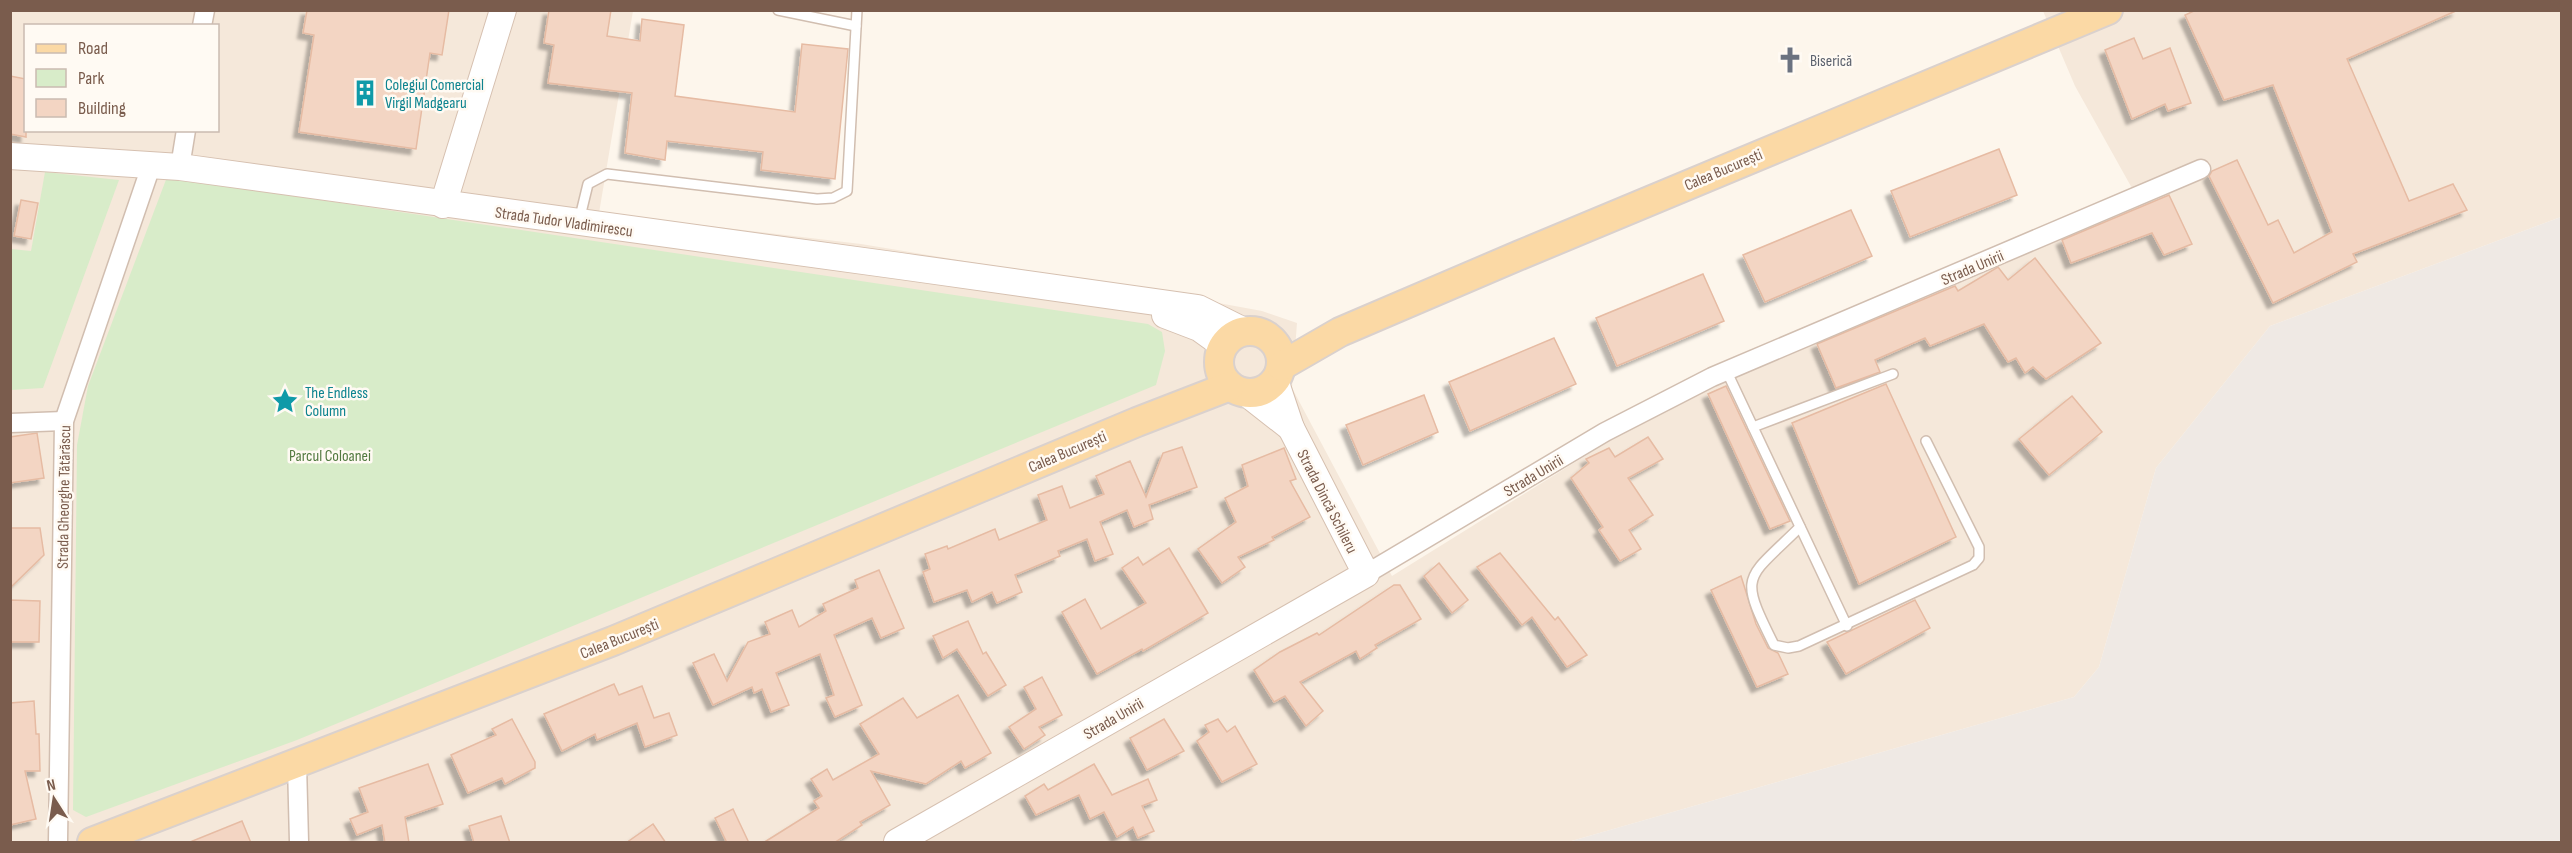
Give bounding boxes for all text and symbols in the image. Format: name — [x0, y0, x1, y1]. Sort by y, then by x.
legend — [24, 24, 219, 132]
text: Road — [78, 38, 108, 59]
church icon: Biserică — [1775, 45, 1805, 75]
place label: Biserică — [1810, 52, 1852, 71]
text: Park — [78, 68, 104, 89]
place label: Colegiul Comercial Virgil Madgearu — [385, 76, 484, 113]
building icon: Colegiul Comercial Virgil Madgearu — [350, 78, 380, 108]
text: Building — [78, 98, 126, 119]
street label: Calea București — [1682, 145, 1766, 195]
street label: Strada Tudor Vladimirescu — [494, 203, 634, 242]
street label: Strada Unirii — [1939, 247, 2007, 290]
place label: The Endless Column — [305, 384, 368, 421]
place icon: The Endless Column — [270, 386, 300, 416]
street label: Strada Gheorghe Tătărăscu — [54, 425, 75, 569]
street label: Calea București — [1026, 427, 1110, 477]
park label: Parcul Coloanei — [289, 447, 371, 466]
street label: Strada Dincă Schileru — [1292, 447, 1361, 557]
street label: Strada Unirii — [1501, 451, 1567, 501]
street label: Calea București — [578, 615, 662, 664]
street label: Strada Unirii — [1080, 695, 1147, 744]
north arrow — [24, 769, 84, 829]
text: N — [45, 776, 57, 796]

